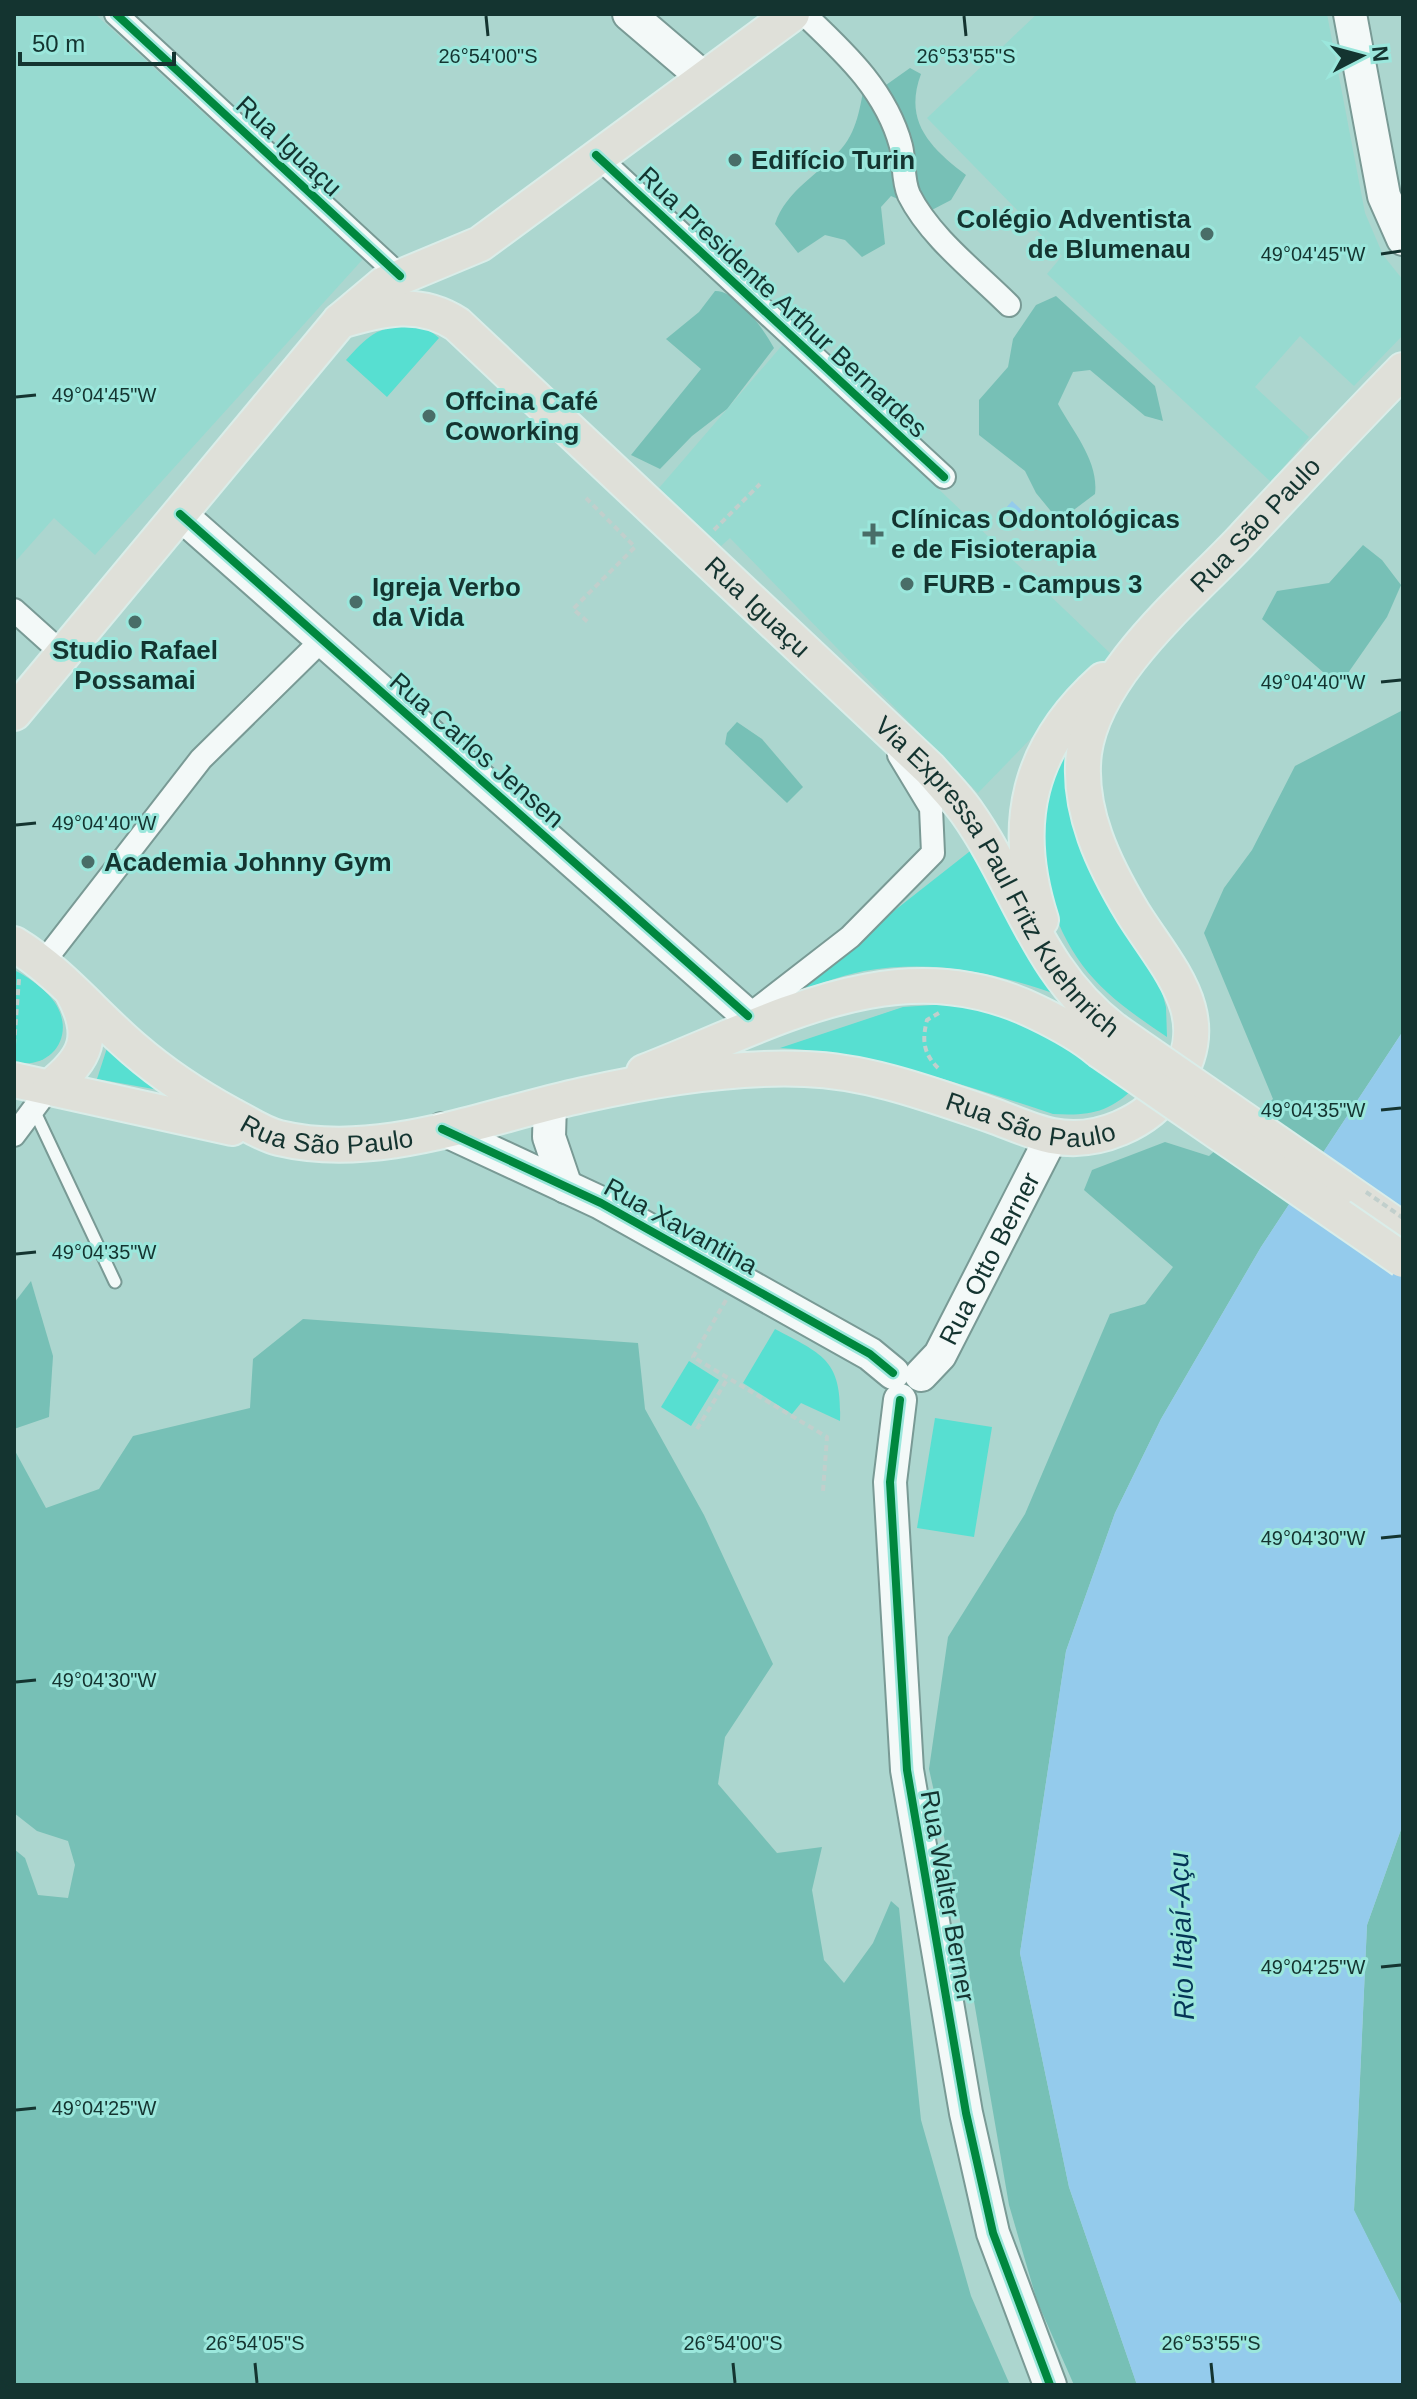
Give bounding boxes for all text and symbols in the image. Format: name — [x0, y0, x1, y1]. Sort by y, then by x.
scale bar — [20, 16, 174, 66]
north arrow — [1321, 16, 1401, 96]
text: 50 m — [32, 30, 85, 57]
text: 26°54'00"S — [439, 45, 538, 67]
text: 26°53'55"S — [917, 45, 1016, 67]
text: N — [1367, 45, 1394, 63]
street label: Rua Iguaçu — [230, 90, 348, 202]
place label: Edifício Turin — [751, 145, 915, 175]
marker: Edifício Turin — [726, 151, 744, 169]
street label: Rua Presidente Arthur Bernardes — [633, 160, 933, 444]
place label: Colégio Adventista de Blumenau — [956, 204, 1192, 264]
marker: Colégio Adventista de Blumenau — [1198, 225, 1216, 243]
text: 49°04'45"W — [1261, 243, 1365, 265]
text: 49°04'45"W — [52, 384, 156, 406]
place label: Offcina Café Coworking — [445, 386, 598, 446]
marker: Offcina Café Coworking — [420, 407, 438, 425]
street label: Rua São Paulo — [1184, 451, 1326, 598]
place label: Clínicas Odontológicas e de Fisioterapia — [891, 504, 1180, 564]
marker: Clínicas Odontológicas e de Fisioterapia — [862, 523, 884, 545]
street label: Rua Iguaçu — [699, 550, 816, 663]
place label: FURB - Campus 3 — [923, 569, 1143, 599]
place label: Igreja Verbo da Vida — [372, 572, 521, 632]
marker: FURB - Campus 3 — [898, 575, 916, 593]
marker: Igreja Verbo da Vida — [347, 593, 365, 611]
marker: Studio Rafael Possamai — [126, 613, 144, 631]
place label: Studio Rafael Possamai — [52, 635, 218, 695]
street label: Rua Carlos Jensen — [384, 666, 570, 834]
text: 49°04'40"W — [1261, 671, 1365, 693]
street label: Via Expressa Paul Fritz Kuehnrich — [869, 710, 1125, 1043]
text: 49°04'40"W — [52, 812, 156, 834]
place label: Academia Johnny Gym — [104, 847, 392, 877]
marker: Academia Johnny Gym — [79, 853, 97, 871]
street label: Rua São Paulo — [942, 1086, 1119, 1153]
text: 49°04'35"W — [1261, 1099, 1365, 1121]
street label: Rua São Paulo — [235, 1108, 415, 1160]
street label: Rua Otto Berner — [933, 1167, 1046, 1350]
street label: Rua Xavantina — [599, 1172, 763, 1281]
text: 49°04'35"W — [52, 1241, 156, 1263]
text: 49°04'30"W — [1261, 1527, 1365, 1549]
text: 49°04'30"W — [52, 1669, 156, 1691]
street label: Rua Walter Berner — [915, 1788, 981, 2004]
water label: Rio Itajaí-Açu — [1163, 1851, 1200, 2021]
text: 49°04'25"W — [1261, 1956, 1365, 1978]
text: 49°04'25"W — [52, 2097, 156, 2119]
text: 26°54'05"S — [206, 2332, 305, 2354]
text: 26°54'00"S — [684, 2332, 783, 2354]
text: 26°53'55"S — [1162, 2332, 1261, 2354]

